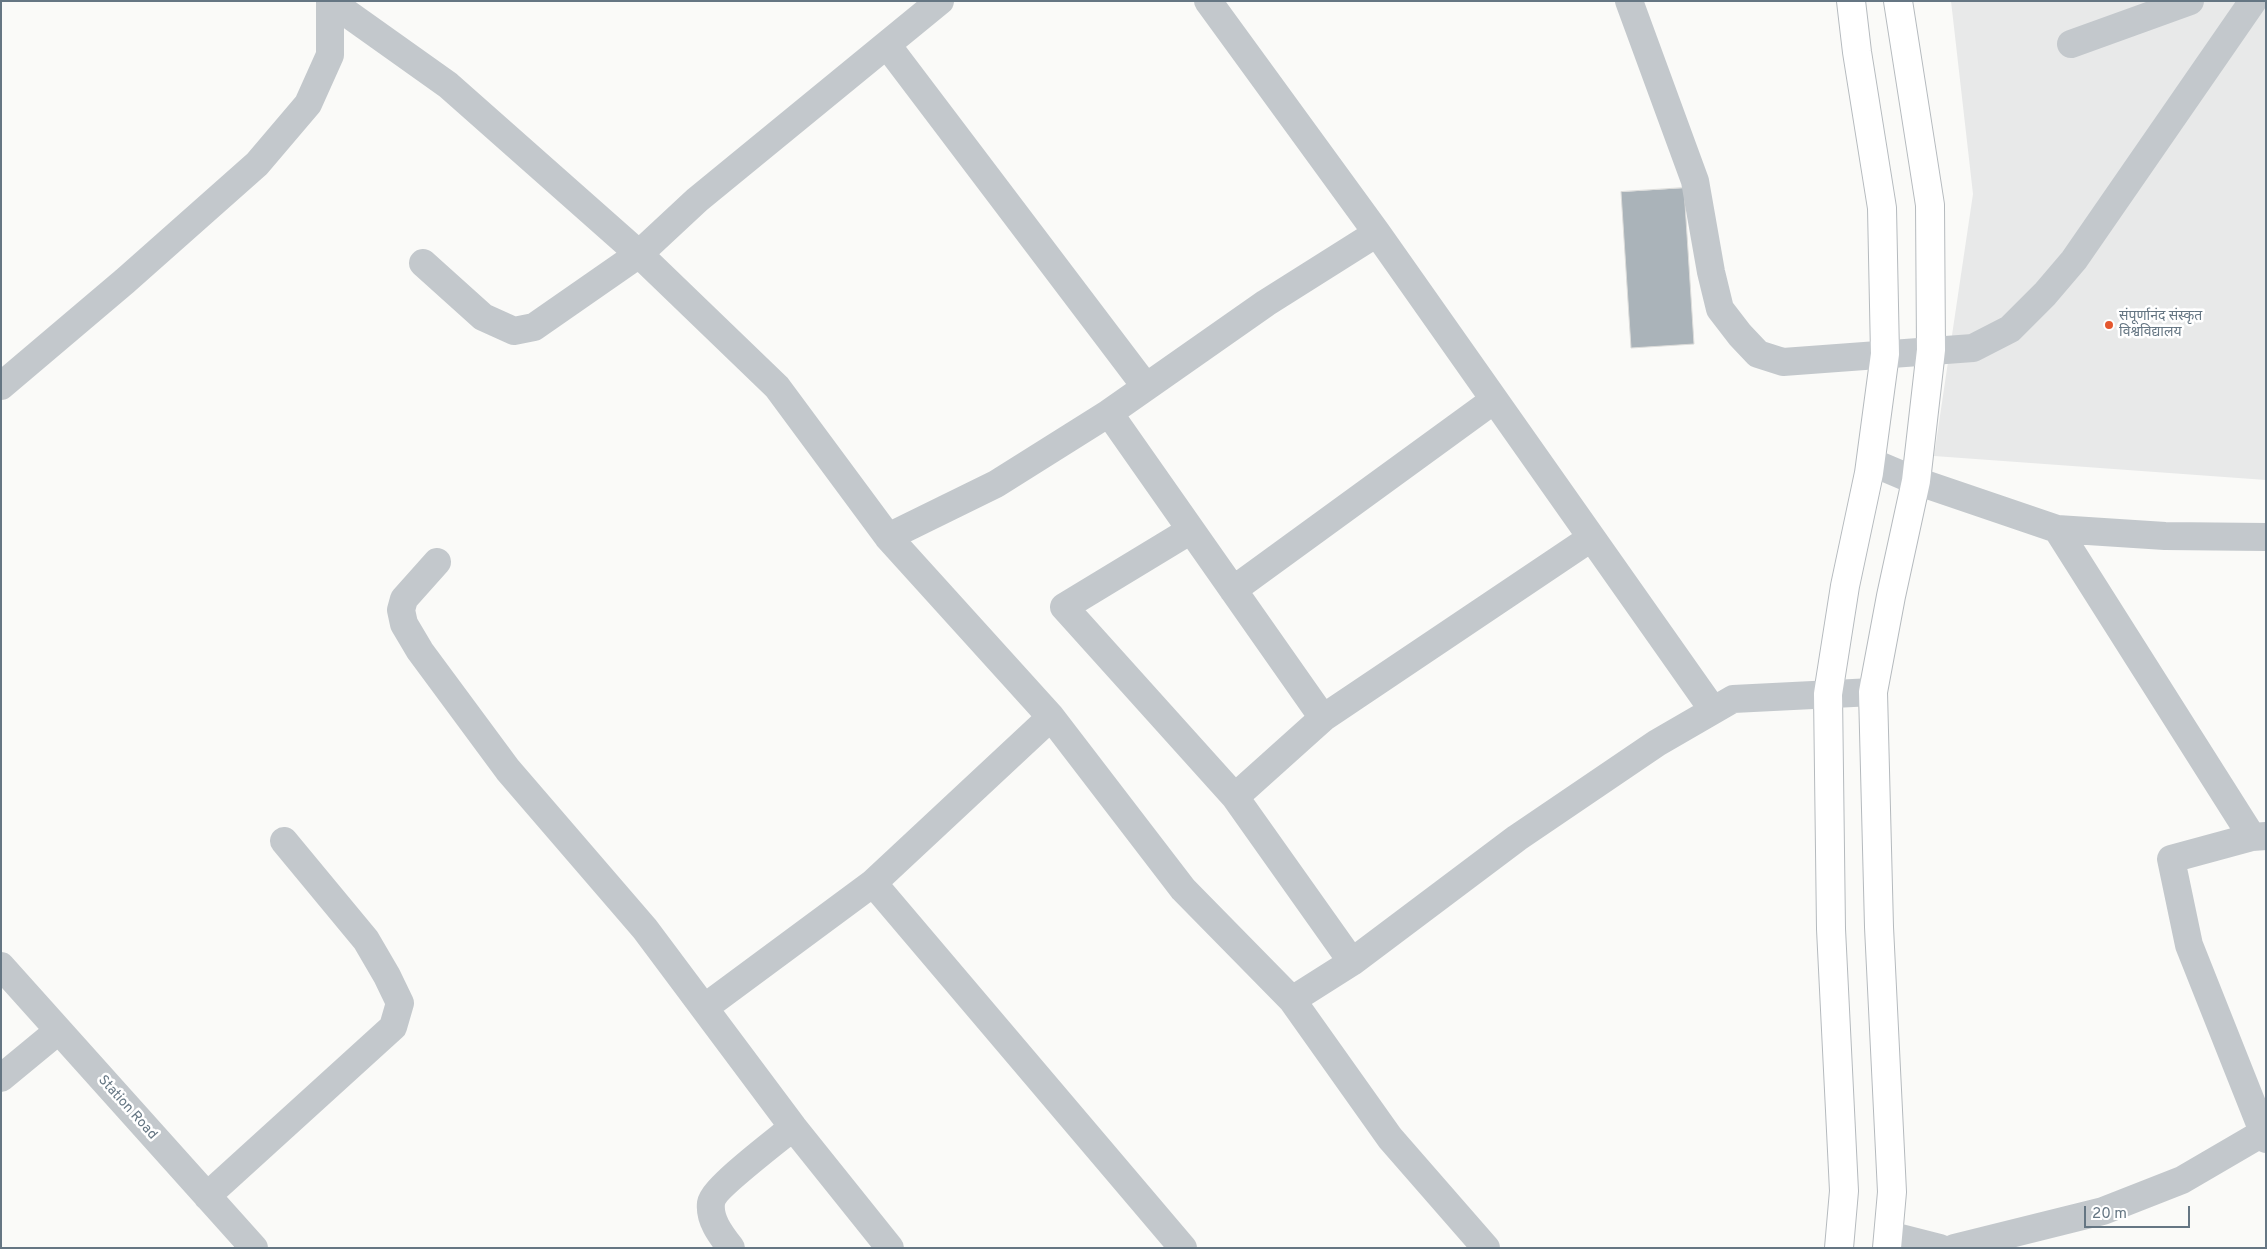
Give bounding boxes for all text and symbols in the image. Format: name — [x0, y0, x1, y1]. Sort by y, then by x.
place label: संपूर्णानंद संस्कृत विश्वविद्यालय — [2119, 309, 2202, 342]
marker: संपूर्णानंद संस्कृत विश्वविद्यालय — [2103, 319, 2115, 331]
street label: Station Road — [94, 1072, 160, 1144]
scale bar — [2087, 1196, 2193, 1228]
text: 20 m — [2092, 1205, 2127, 1224]

